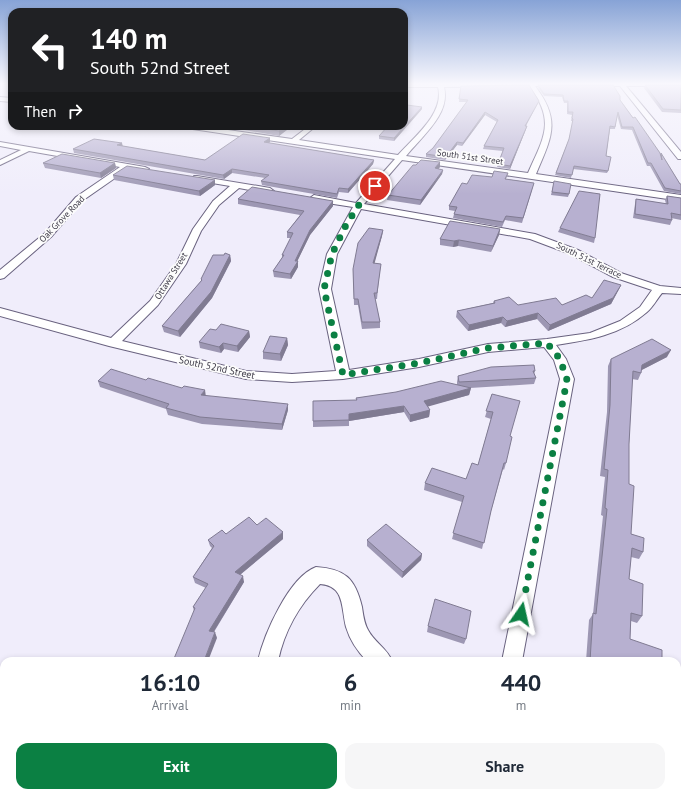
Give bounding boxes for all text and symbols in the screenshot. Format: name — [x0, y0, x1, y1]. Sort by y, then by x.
text: 140 m — [90, 20, 167, 57]
icon: left — [24, 24, 76, 76]
text: South 52nd Street — [90, 56, 230, 79]
icon: right — [64, 100, 86, 122]
text: Then — [24, 102, 56, 121]
street label: South 51st Street — [436, 146, 504, 167]
pin — [358, 169, 392, 203]
icon: arrive — [364, 175, 386, 197]
street label: Oak Grove Road — [37, 193, 87, 244]
street label: South 51st Terrace — [555, 239, 624, 280]
street label: Ottawa Street — [152, 250, 189, 301]
street label: South 52nd Street — [178, 353, 257, 382]
position arrow — [500, 593, 542, 635]
text: 16:10 — [140, 667, 200, 698]
text: 6 — [344, 667, 357, 698]
text: 440 — [501, 667, 541, 698]
text: Arrival — [152, 697, 188, 714]
text: min — [340, 697, 361, 714]
text: m — [516, 697, 526, 714]
button: Exit — [16, 743, 337, 789]
button: Share — [345, 743, 665, 789]

